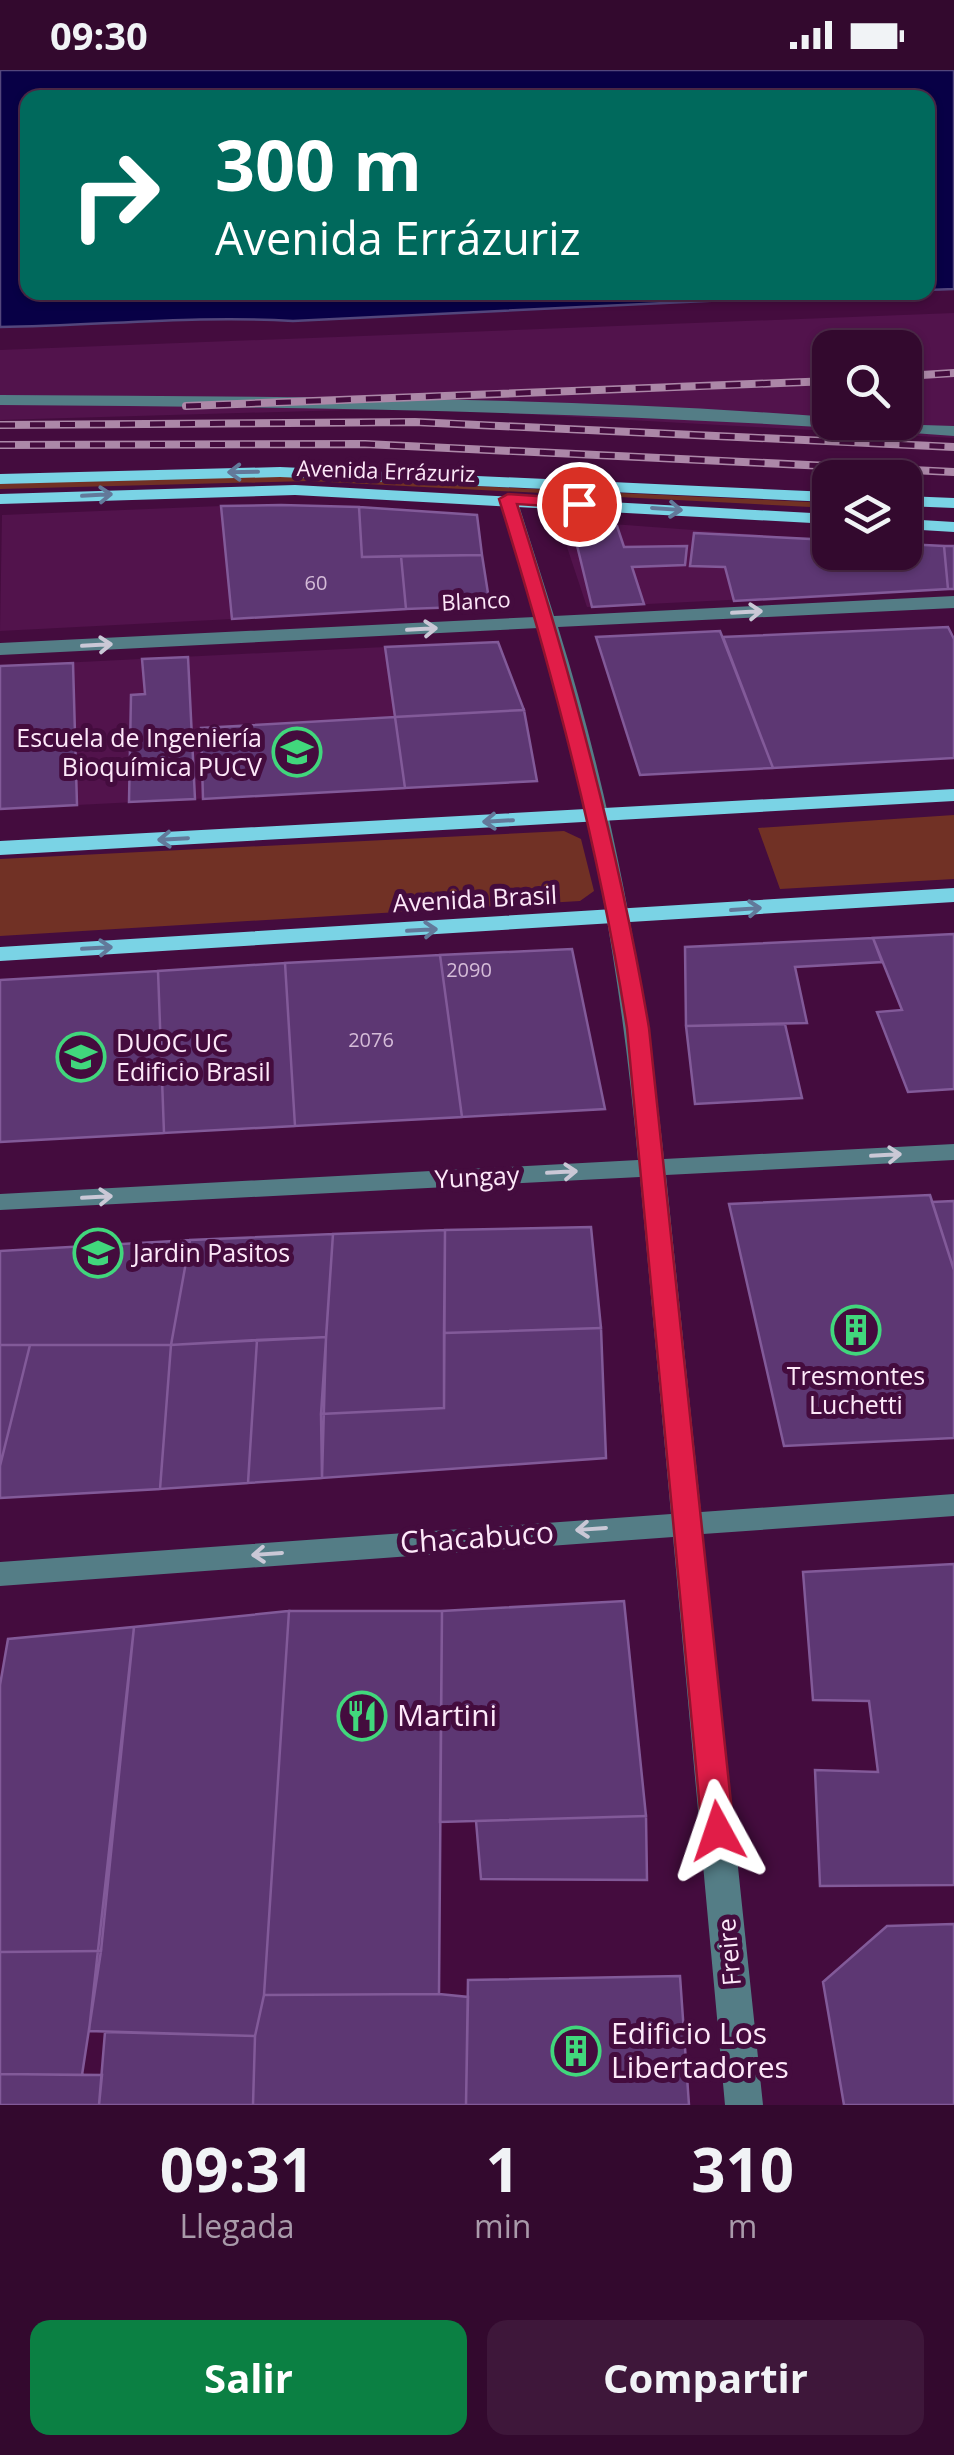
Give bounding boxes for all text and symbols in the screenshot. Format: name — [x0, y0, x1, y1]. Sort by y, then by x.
text: 09:30 — [50, 9, 148, 61]
text: 300 m — [215, 116, 422, 212]
icon: right — [50, 130, 180, 260]
text: Avenida Errázuriz — [215, 207, 581, 268]
map controls — [812, 330, 922, 570]
button: search — [812, 330, 922, 440]
street label: Avenida Errázuriz — [296, 452, 476, 488]
button: layers — [812, 460, 922, 570]
one-way arrow — [228, 462, 260, 482]
pin — [537, 462, 622, 547]
icon: arrive — [552, 477, 607, 532]
one-way arrow — [81, 485, 113, 504]
one-way arrow — [650, 500, 682, 519]
house number: 60 — [305, 569, 327, 596]
street label: Blanco — [441, 583, 511, 617]
one-way arrow — [730, 603, 762, 622]
one-way arrow — [406, 619, 438, 638]
one-way arrow — [81, 635, 113, 654]
place label: Escuela de Ingeniería Bioquímica PUCV — [16, 720, 262, 783]
school or university icon: Escuela de Ingeniería Bioquímica PUCV — [271, 726, 323, 778]
one-way arrow — [482, 812, 514, 831]
one-way arrow — [158, 829, 190, 848]
street label: Avenida Brasil — [392, 877, 558, 919]
one-way arrow — [730, 900, 762, 919]
one-way arrow — [405, 920, 437, 939]
one-way arrow — [81, 939, 113, 958]
house number: 2090 — [446, 956, 492, 983]
place label: DUOC UC Edificio Brasil — [116, 1025, 271, 1088]
house number: 2076 — [348, 1026, 394, 1053]
school or university icon: DUOC UC Edificio Brasil — [55, 1031, 107, 1083]
one-way arrow — [870, 1146, 902, 1165]
street label: Yungay — [434, 1157, 521, 1195]
one-way arrow — [545, 1162, 577, 1181]
one-way arrow — [81, 1187, 113, 1206]
school or university icon: Jardin Pasitos — [72, 1227, 124, 1279]
place label: Jardin Pasitos — [131, 1235, 290, 1269]
building icon: Tresmontes Luchetti — [830, 1304, 882, 1356]
place label: Tresmontes Luchetti — [787, 1358, 925, 1421]
street label: Chacabuco — [399, 1511, 555, 1562]
one-way arrow — [576, 1520, 608, 1539]
one-way arrow — [252, 1544, 284, 1563]
restaurant icon: Martini — [336, 1690, 388, 1742]
place label: Martini — [397, 1694, 497, 1735]
position arrow — [666, 1779, 770, 1883]
street label: Freire — [708, 1917, 748, 1987]
place label: Edificio Los Libertadores — [611, 2012, 789, 2087]
building icon: Edificio Los Libertadores — [550, 2025, 602, 2077]
text: 09:31 — [160, 2128, 314, 2210]
text: 1 — [486, 2128, 520, 2210]
text: 310 — [691, 2128, 794, 2210]
text: Llegada — [179, 2204, 295, 2247]
text: min — [474, 2204, 531, 2247]
text: m — [728, 2204, 757, 2247]
button: Salir — [30, 2320, 467, 2435]
button: Compartir — [487, 2320, 924, 2435]

